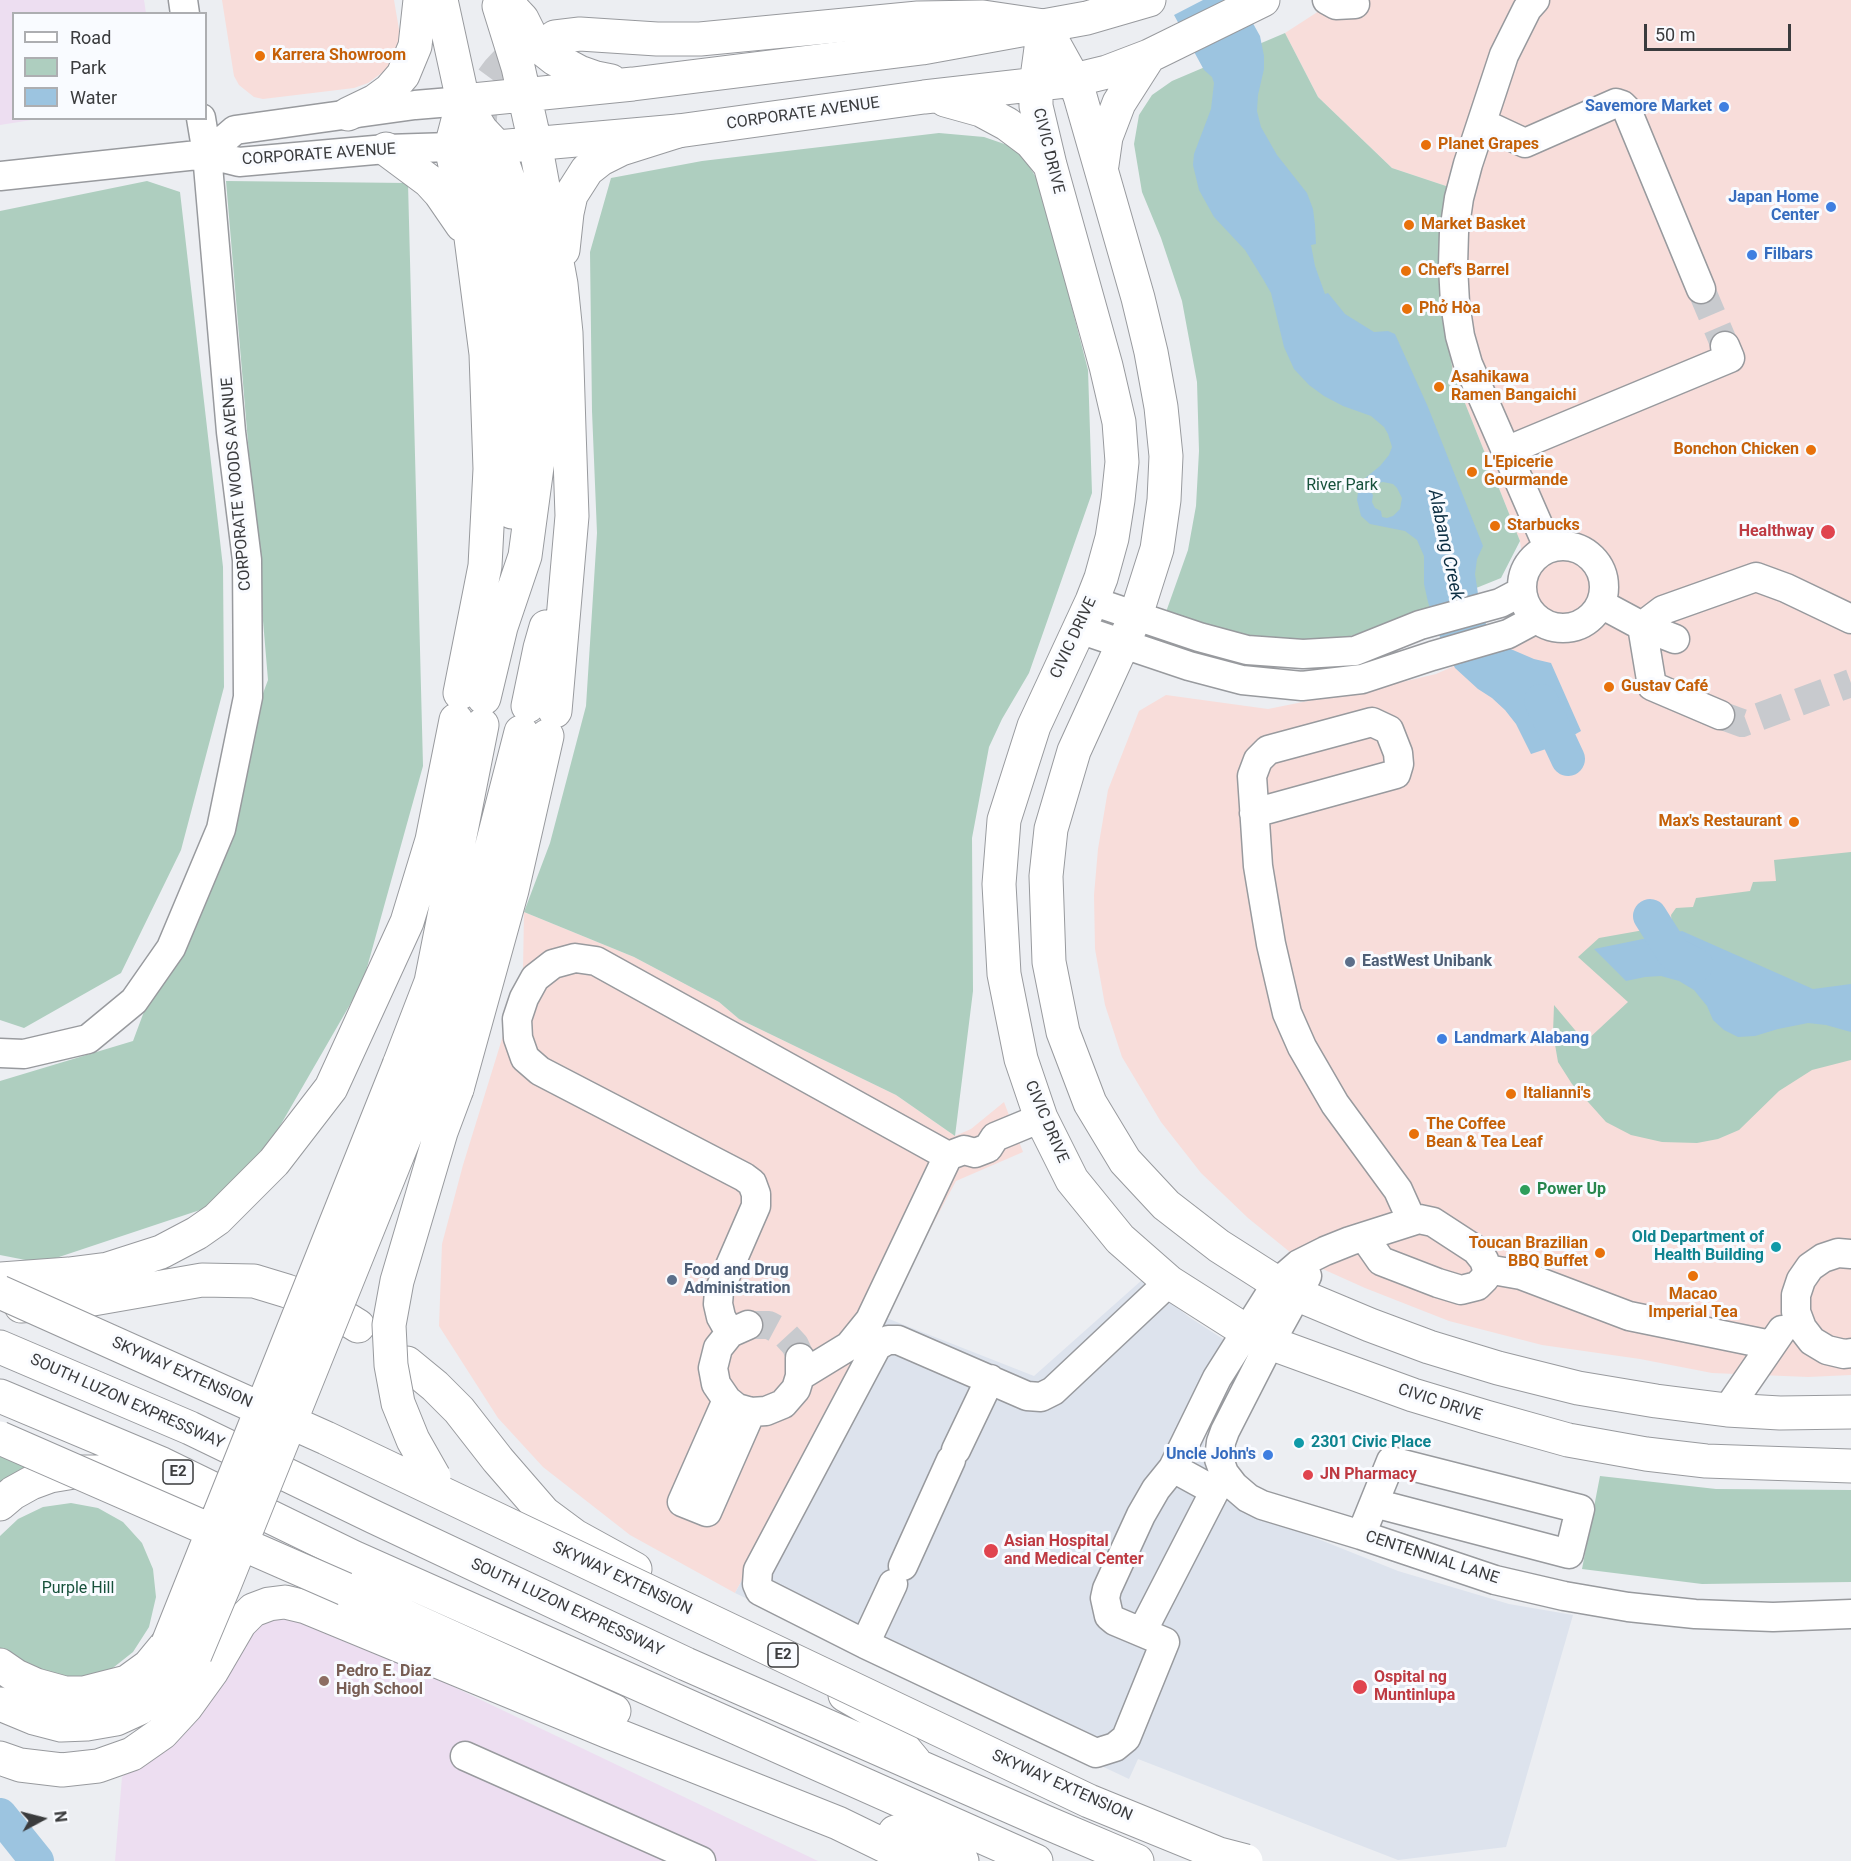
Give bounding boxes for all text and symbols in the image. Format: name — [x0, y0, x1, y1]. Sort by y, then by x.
legend — [12, 12, 207, 120]
scale bar — [1647, 12, 1794, 50]
text: 50 m — [1655, 24, 1695, 45]
text: Road — [70, 27, 111, 48]
place label: Karrera Showroom — [272, 46, 406, 66]
marker: Karrera Showroom — [253, 49, 267, 63]
text: Park — [70, 57, 106, 78]
text: Water — [70, 87, 117, 108]
street label: CORPORATE AVENUE — [725, 94, 881, 134]
place label: Savemore Market — [1585, 97, 1712, 117]
marker: Savemore Market — [1717, 100, 1731, 114]
street label: CIVIC DRIVE — [1028, 106, 1068, 196]
place label: Planet Grapes — [1438, 135, 1539, 155]
marker: Planet Grapes — [1419, 138, 1433, 152]
street label: CORPORATE AVENUE — [241, 140, 397, 170]
place label: Japan Home Center — [1728, 188, 1819, 226]
marker: Japan Home Center — [1824, 200, 1838, 214]
place label: Market Basket — [1421, 215, 1525, 235]
marker: Market Basket — [1402, 218, 1416, 232]
place label: Filbars — [1764, 245, 1813, 265]
marker: Filbars — [1745, 248, 1759, 262]
place label: Chef's Barrel — [1418, 261, 1509, 281]
marker: Chef's Barrel — [1399, 264, 1413, 278]
place label: Phở Hòa — [1419, 299, 1480, 319]
marker: Phở Hòa — [1400, 302, 1414, 316]
place label: Asahikawa Ramen Bangaichi — [1451, 368, 1576, 406]
street label: CORPORATE WOODS AVENUE — [218, 376, 256, 592]
marker: Asahikawa Ramen Bangaichi — [1432, 380, 1446, 394]
place label: Bonchon Chicken — [1674, 440, 1799, 460]
marker: Bonchon Chicken — [1804, 443, 1818, 457]
place label: L'Epicerie Gourmande — [1484, 453, 1568, 491]
marker: L'Epicerie Gourmande — [1465, 465, 1479, 479]
park label: River Park — [1306, 476, 1378, 496]
water label: Alabang Creek — [1423, 488, 1467, 602]
place label: Starbucks — [1507, 516, 1580, 536]
marker: Starbucks — [1488, 519, 1502, 533]
place label: Healthway — [1739, 522, 1814, 542]
marker: Healthway — [1819, 523, 1837, 541]
street label: CIVIC DRIVE — [1047, 594, 1101, 682]
place label: Gustav Café — [1621, 677, 1708, 697]
marker: Gustav Café — [1602, 680, 1616, 694]
place label: Max's Restaurant — [1659, 812, 1782, 832]
marker: Max's Restaurant — [1787, 815, 1801, 829]
place label: EastWest Unibank — [1362, 952, 1492, 972]
marker: EastWest Unibank — [1343, 955, 1357, 969]
place label: Landmark Alabang — [1454, 1029, 1589, 1049]
marker: Landmark Alabang — [1435, 1032, 1449, 1046]
street label: CIVIC DRIVE — [1020, 1078, 1072, 1166]
place label: Italianni's — [1523, 1084, 1591, 1104]
marker: Italianni's — [1504, 1087, 1518, 1101]
place label: The Coffee Bean & Tea Leaf — [1426, 1115, 1543, 1153]
marker: The Coffee Bean & Tea Leaf — [1407, 1127, 1421, 1141]
place label: Power Up — [1537, 1180, 1606, 1200]
marker: Power Up — [1518, 1183, 1532, 1197]
place label: Old Department of Health Building — [1632, 1228, 1764, 1266]
place label: Toucan Brazilian BBQ Buffet — [1469, 1234, 1588, 1272]
marker: Old Department of Health Building — [1769, 1240, 1783, 1254]
marker: Toucan Brazilian BBQ Buffet — [1593, 1246, 1607, 1260]
place label: Food and Drug Administration — [684, 1261, 790, 1299]
marker: Macao Imperial Tea — [1686, 1269, 1700, 1283]
marker: Food and Drug Administration — [665, 1273, 679, 1287]
place label: Macao Imperial Tea — [1648, 1285, 1738, 1323]
street label: SKYWAY EXTENSION — [109, 1333, 255, 1413]
street label: SOUTH LUZON EXPRESSWAY — [27, 1350, 227, 1454]
street label: CIVIC DRIVE — [1395, 1380, 1485, 1426]
place label: 2301 Civic Place — [1311, 1433, 1431, 1453]
marker: 2301 Civic Place — [1292, 1436, 1306, 1450]
place label: Uncle John's — [1166, 1445, 1256, 1465]
marker: Uncle John's — [1261, 1448, 1275, 1462]
road number: E2 — [163, 1460, 193, 1484]
place label: JN Pharmacy — [1320, 1465, 1417, 1485]
marker: JN Pharmacy — [1301, 1468, 1315, 1482]
street label: CENTENNIAL LANE — [1363, 1527, 1501, 1589]
place label: Asian Hospital and Medical Center — [1004, 1532, 1144, 1570]
street label: SKYWAY EXTENSION — [549, 1538, 695, 1620]
marker: Asian Hospital and Medical Center — [982, 1542, 1000, 1560]
street label: SOUTH LUZON EXPRESSWAY — [468, 1555, 666, 1661]
park label: Purple Hill — [42, 1579, 114, 1599]
road number: E2 — [768, 1643, 798, 1667]
place label: Pedro E. Diaz High School — [336, 1662, 431, 1700]
place label: Ospital ng Muntinlupa — [1374, 1668, 1455, 1706]
marker: Pedro E. Diaz High School — [317, 1674, 331, 1688]
marker: Ospital ng Muntinlupa — [1351, 1678, 1369, 1696]
street label: SKYWAY EXTENSION — [989, 1746, 1135, 1826]
north arrow — [12, 1789, 72, 1849]
text: N — [50, 1810, 70, 1824]

